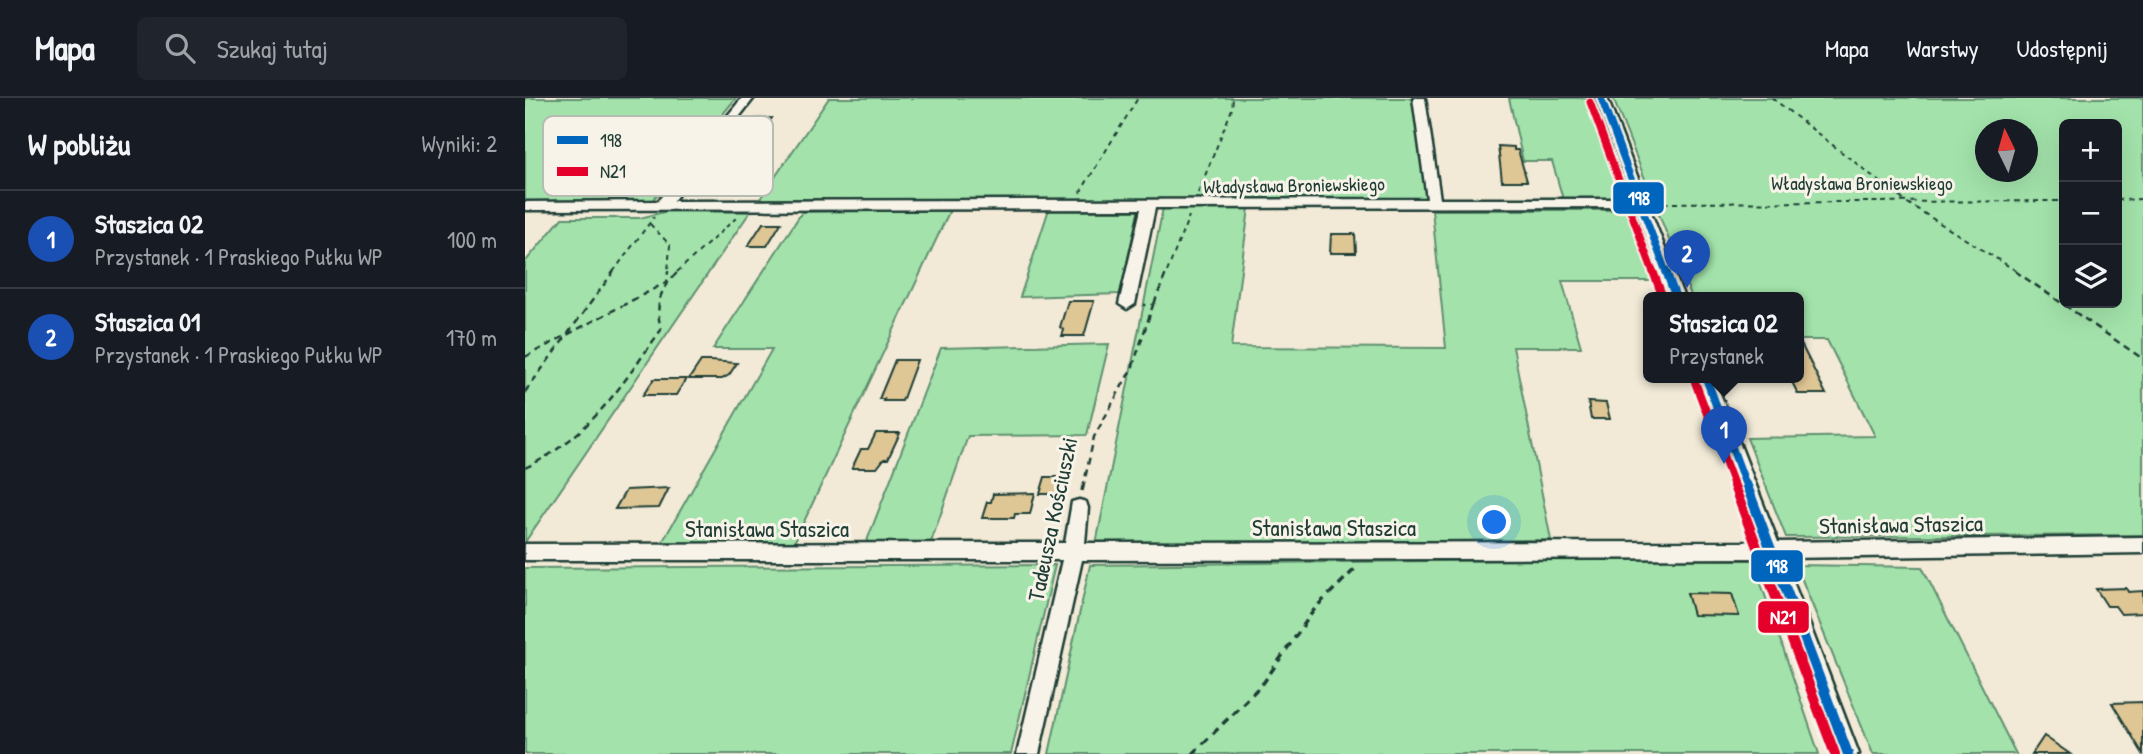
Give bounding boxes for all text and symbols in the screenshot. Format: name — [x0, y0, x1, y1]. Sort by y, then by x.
search box — [137, 17, 627, 80]
text: Mapa — [35, 26, 95, 70]
icon: search — [161, 29, 199, 67]
text: Szukaj tutaj — [217, 31, 328, 66]
text: Mapa — [1825, 32, 1868, 64]
text: Warstwy — [1906, 32, 1979, 64]
text: Udostępnij — [2017, 32, 2108, 64]
legend — [543, 116, 773, 196]
north arrow — [1975, 119, 2038, 182]
map controls — [2059, 119, 2122, 308]
button: + — [2059, 119, 2122, 182]
text: W pobliżu — [28, 124, 130, 164]
text: 198 — [600, 127, 622, 153]
text: Wyniki: 2 — [421, 128, 497, 159]
text: N21 — [600, 158, 626, 184]
street label: Władysława Broniewskiego — [1203, 170, 1385, 200]
street label: Władysława Broniewskiego — [1771, 170, 1953, 196]
line badge: 198 — [1612, 181, 1665, 215]
button: − — [2059, 182, 2122, 245]
text: 198 — [1628, 185, 1650, 211]
text: Staszica 02 — [95, 206, 203, 241]
text: 1 — [47, 224, 55, 255]
text: 100 m — [447, 224, 497, 255]
pin: 2 — [1664, 230, 1710, 288]
text: Przystanek · 1 Praskiego Pułku WP — [95, 241, 383, 272]
button: layers — [2059, 245, 2122, 308]
popup — [1643, 292, 1804, 383]
text: Staszica 01 — [95, 304, 200, 339]
text: Staszica 02 — [1669, 305, 1778, 340]
text: 2 — [46, 322, 56, 353]
text: 170 m — [446, 322, 497, 353]
text: Przystanek · 1 Praskiego Pułku WP — [95, 339, 383, 370]
text: Przystanek — [1669, 340, 1764, 371]
pin: 1 — [1701, 406, 1747, 464]
street label: Tadeusza Kościuszki — [1019, 434, 1085, 604]
your location — [1477, 505, 1511, 539]
street label: Stanisława Staszica — [1819, 507, 1983, 541]
street label: Stanisława Staszica — [1252, 512, 1416, 543]
street label: Stanisława Staszica — [685, 513, 849, 544]
line badge: 198 — [1750, 549, 1804, 583]
text: 198 — [1766, 553, 1788, 579]
line badge: N21 — [1757, 600, 1810, 634]
text: N21 — [1770, 604, 1796, 630]

